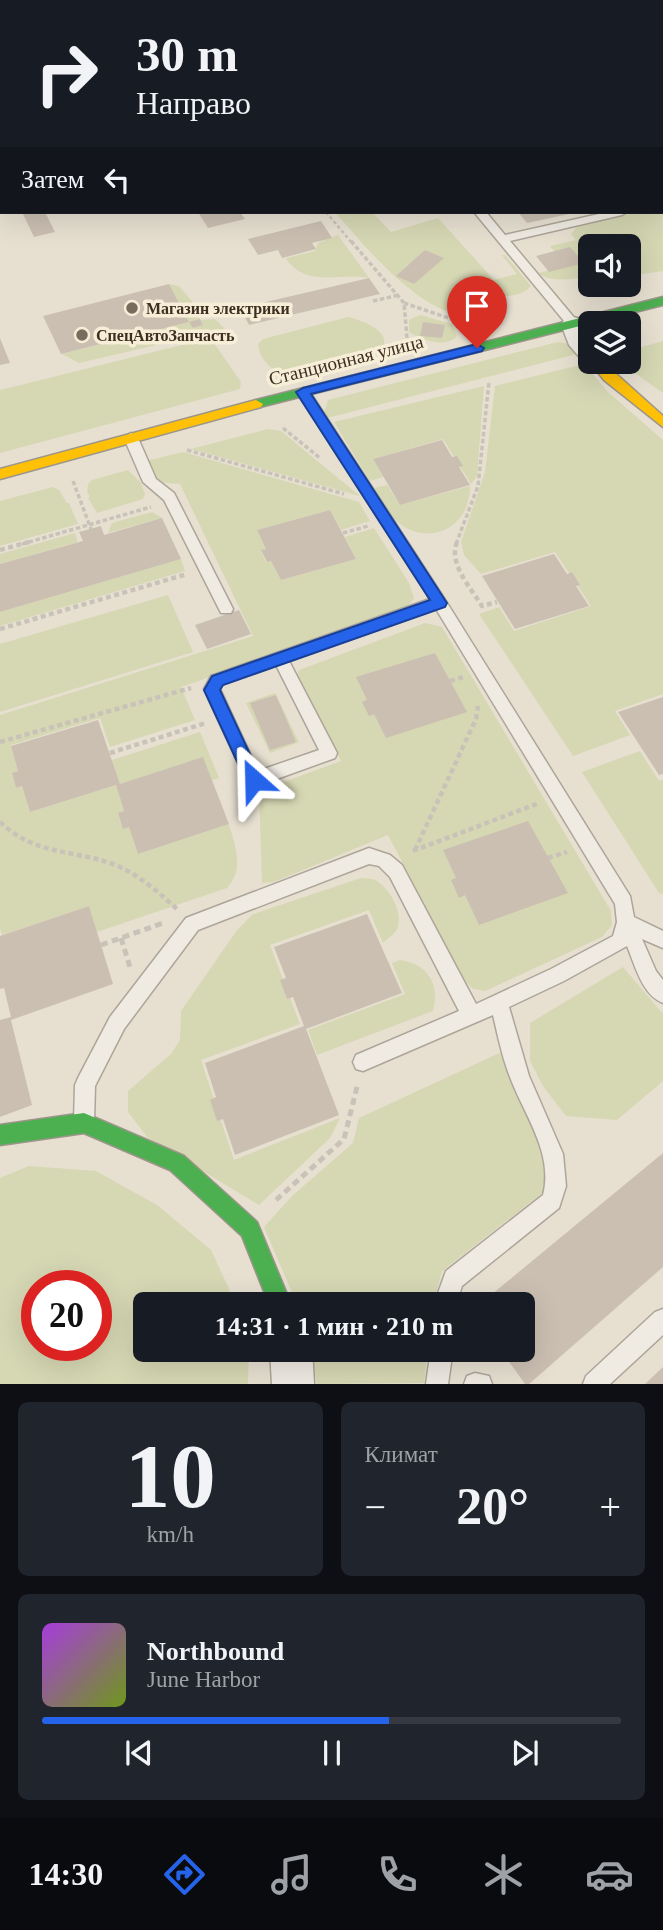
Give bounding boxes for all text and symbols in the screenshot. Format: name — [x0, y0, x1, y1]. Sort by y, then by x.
text: 30 m — [136, 27, 238, 82]
icon: right — [21, 28, 112, 119]
text: Направо — [136, 85, 251, 121]
icon: left — [98, 161, 136, 199]
text: Затем — [21, 165, 84, 194]
map controls — [578, 234, 641, 374]
button: sound — [578, 234, 641, 297]
pin — [447, 276, 507, 348]
icon: arrive — [458, 287, 496, 325]
marker: Магазин электрики — [124, 300, 140, 316]
place label: Магазин электрики — [146, 300, 290, 318]
button: layers — [578, 311, 641, 374]
marker: СпецАвтоЗапчасть — [74, 327, 90, 343]
place label: СпецАвтоЗапчасть — [96, 327, 235, 344]
street label: Станционная улица — [267, 330, 426, 389]
position arrow — [217, 743, 291, 817]
speed limit sign: 20 — [21, 1270, 112, 1361]
text: 14:31 · 1 мин · 210 m — [215, 1312, 453, 1341]
text: 10 — [125, 1426, 216, 1527]
text: Климат — [365, 1442, 438, 1467]
text: 20° — [456, 1478, 529, 1535]
text: − — [365, 1486, 386, 1528]
text: + — [600, 1486, 621, 1528]
text: km/h — [147, 1522, 194, 1547]
text: Northbound — [147, 1637, 284, 1666]
text: June Harbor — [147, 1667, 260, 1692]
icon: previous — [120, 1734, 158, 1772]
icon: pause — [313, 1734, 351, 1772]
icon: next — [506, 1734, 544, 1772]
icon: directions — [160, 1850, 209, 1899]
icon: music — [267, 1850, 316, 1899]
icon: phone — [373, 1850, 422, 1899]
icon: climate — [479, 1850, 528, 1899]
icon: car — [585, 1850, 634, 1899]
text: 14:30 — [29, 1856, 103, 1892]

